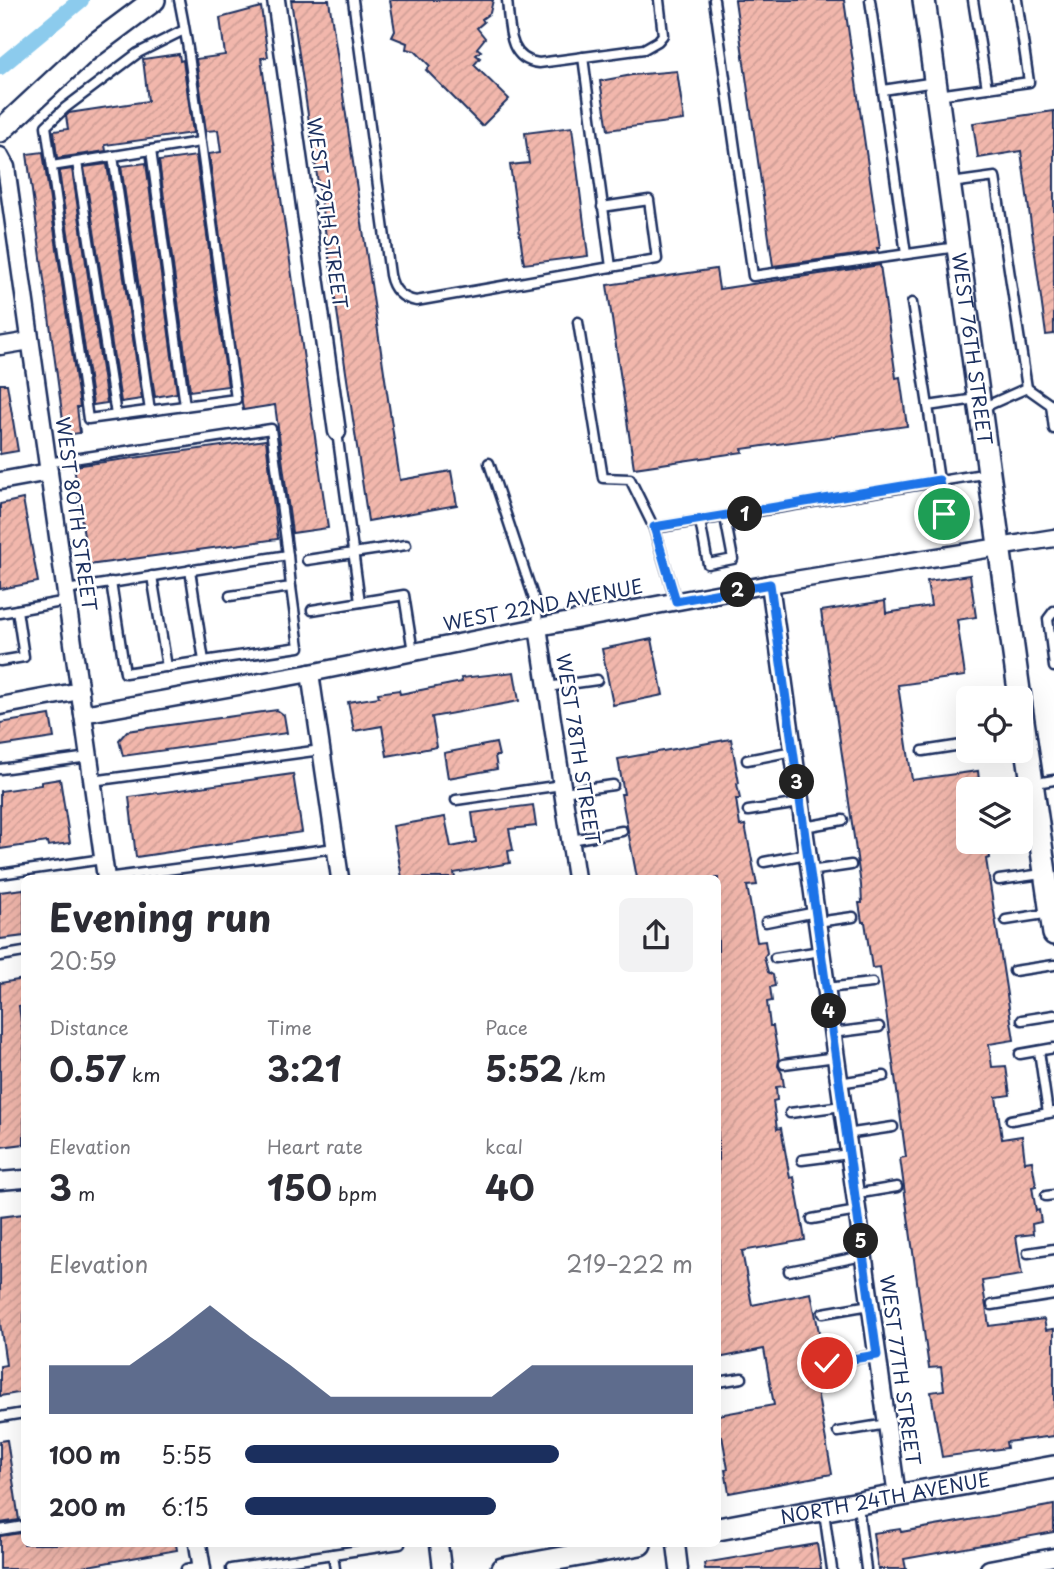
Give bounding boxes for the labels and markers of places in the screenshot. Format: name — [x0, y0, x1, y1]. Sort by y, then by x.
pin — [914, 484, 974, 544]
pin: 1 — [728, 496, 762, 532]
pin: 2 — [720, 572, 756, 608]
pin: 3 — [780, 764, 814, 800]
pin: 4 — [812, 993, 846, 1028]
pin: 5 — [844, 1224, 878, 1258]
pin — [797, 1333, 857, 1393]

